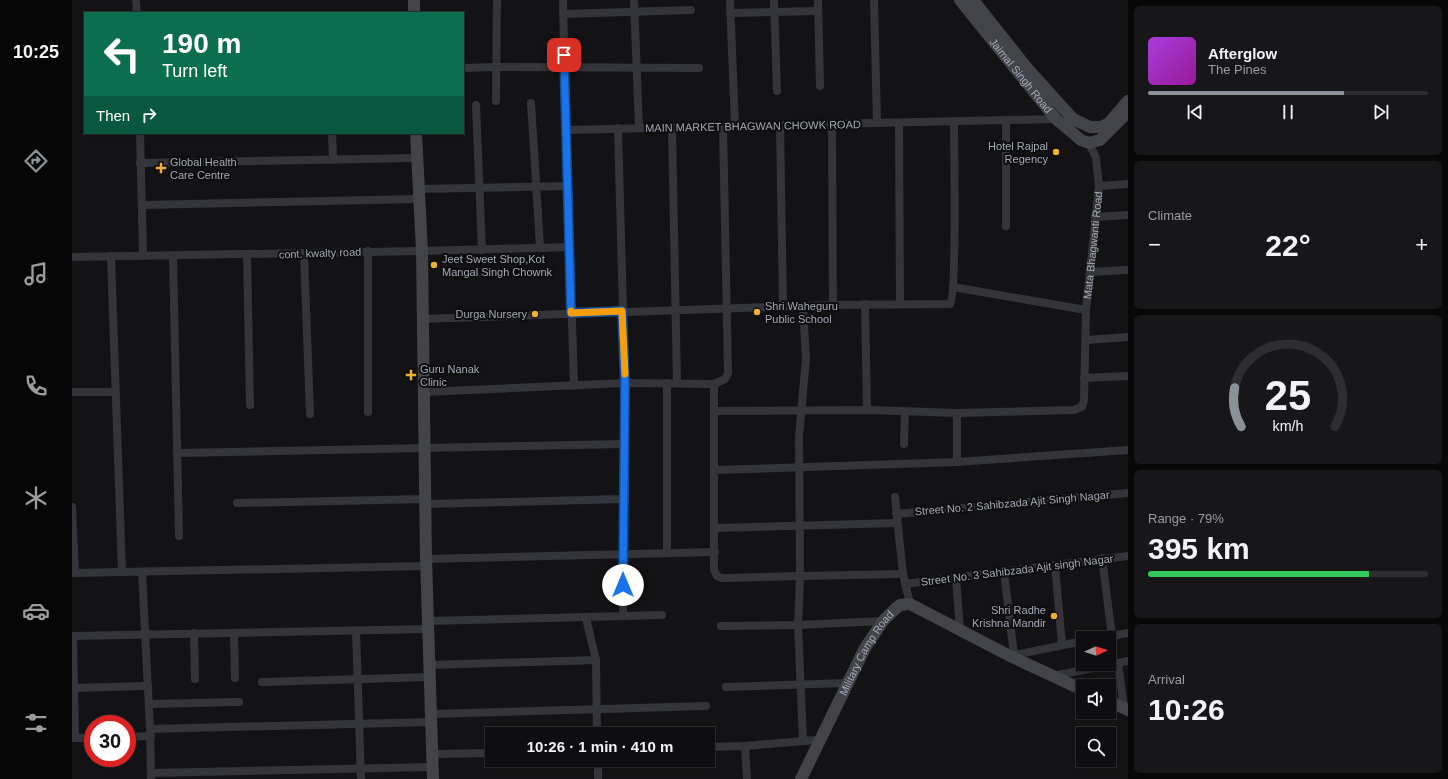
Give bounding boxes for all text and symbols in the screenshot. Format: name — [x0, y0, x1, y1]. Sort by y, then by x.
icon: left — [96, 28, 148, 80]
text: 190 m — [162, 28, 241, 59]
street label: Jaimal Singh Road — [987, 36, 1055, 115]
pin — [547, 38, 581, 72]
text: 10:25 — [13, 42, 59, 62]
icon: arrive — [553, 44, 575, 66]
text: Afterglow — [1208, 45, 1277, 62]
text: Turn left — [162, 61, 227, 81]
text: The Pines — [1208, 62, 1267, 77]
icon: previous — [1184, 101, 1206, 123]
icon: pause — [1277, 101, 1299, 123]
icon: next — [1370, 101, 1392, 123]
icon: right — [138, 104, 160, 126]
text: Then — [96, 107, 130, 124]
street label: MAIN MARKET BHAGWAN CHOWK ROAD — [645, 118, 861, 134]
place label: Hotel Rajpal Regency — [988, 140, 1048, 165]
icon: directions — [22, 147, 50, 175]
marker: Hotel Rajpal Regency — [1051, 147, 1061, 157]
place label: Global Health Care Centre — [170, 156, 237, 181]
marker: Global Health Care Centre — [155, 162, 167, 174]
street label: Mata Bhagwanti Road — [1081, 191, 1104, 300]
text: Climate — [1148, 208, 1192, 223]
text: 22° — [1265, 229, 1311, 262]
text: − — [1148, 232, 1161, 257]
text: + — [1415, 232, 1428, 257]
street label: cont. kwalty road — [279, 246, 361, 260]
place label: Jeet Sweet Shop,Kot Mangal Singh Chownk — [442, 253, 553, 278]
icon: music — [22, 260, 50, 288]
marker: Jeet Sweet Shop,Kot Mangal Singh Chownk — [429, 260, 439, 270]
place label: Shri Waheguru Public School — [765, 300, 838, 325]
marker: Shri Waheguru Public School — [752, 307, 762, 317]
place label: Durga Nursery — [455, 308, 527, 320]
marker: Durga Nursery — [530, 309, 540, 319]
place label: Guru Nanak Clinic — [420, 363, 480, 388]
marker: Guru Nanak Clinic — [405, 369, 417, 381]
icon: phone — [22, 372, 50, 400]
text: 25 — [1265, 372, 1311, 419]
text: km/h — [1273, 418, 1304, 434]
icon: climate — [22, 484, 50, 512]
street label: Street No. 2 Sahibzada Ajit Singh Nagar — [914, 488, 1110, 518]
text: Range · 79% — [1148, 511, 1224, 526]
text: 395 km — [1148, 532, 1250, 565]
street label: Street No. 3 Sahibzada Ajit singh Nagar — [920, 552, 1114, 588]
position arrow — [602, 564, 644, 606]
icon: car — [22, 597, 50, 625]
place label: Shri Radhe Krishna Mandir — [972, 604, 1046, 629]
street label: Military Camp Road — [837, 608, 896, 697]
marker: Shri Radhe Krishna Mandir — [1049, 611, 1059, 621]
north arrow — [1076, 631, 1116, 671]
map controls — [1076, 631, 1116, 767]
text: Arrival — [1148, 672, 1185, 687]
button: sound — [1076, 679, 1116, 719]
text: 10:26 — [1148, 693, 1225, 726]
icon: filters — [22, 709, 50, 737]
speed limit sign: 30 — [84, 715, 136, 767]
button: search — [1076, 727, 1116, 767]
text: 10:26 · 1 min · 410 m — [527, 738, 673, 755]

